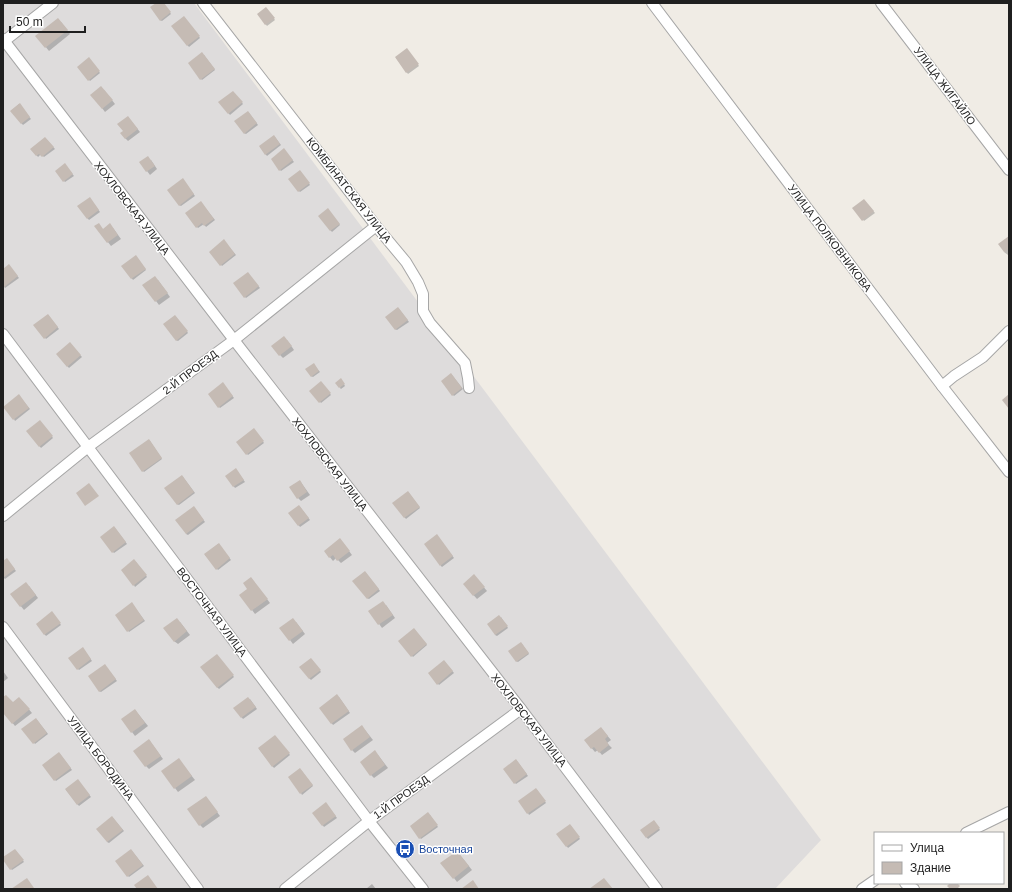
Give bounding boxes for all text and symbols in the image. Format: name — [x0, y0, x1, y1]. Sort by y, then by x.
scale bar — [10, 8, 85, 34]
text: 50 m — [16, 15, 43, 29]
street label: УЛИЦА ЖИГАЙЛО — [912, 45, 979, 128]
street label: КОМБИНАТСКАЯ УЛИЦА — [304, 135, 394, 246]
street label: ХОХЛОВСКАЯ УЛИЦА — [92, 159, 173, 258]
street label: УЛИЦА ПОЛКОВНИКОВА — [786, 182, 875, 294]
street label: 2-Й ПРОЕЗД — [160, 347, 220, 397]
street label: ХОХЛОВСКАЯ УЛИЦА — [290, 415, 371, 514]
street label: ВОСТОЧНАЯ УЛИЦА — [175, 565, 250, 659]
street label: ХОХЛОВСКАЯ УЛИЦА — [489, 671, 570, 770]
street label: УЛИЦА БОРОДИНА — [66, 714, 137, 803]
street label: 1-Й ПРОЕЗД — [371, 773, 431, 821]
legend — [874, 832, 1004, 884]
bus stop icon: Восточная — [394, 838, 416, 860]
text: Улица — [910, 841, 944, 855]
place label: Восточная — [419, 843, 473, 855]
text: Здание — [910, 861, 951, 875]

